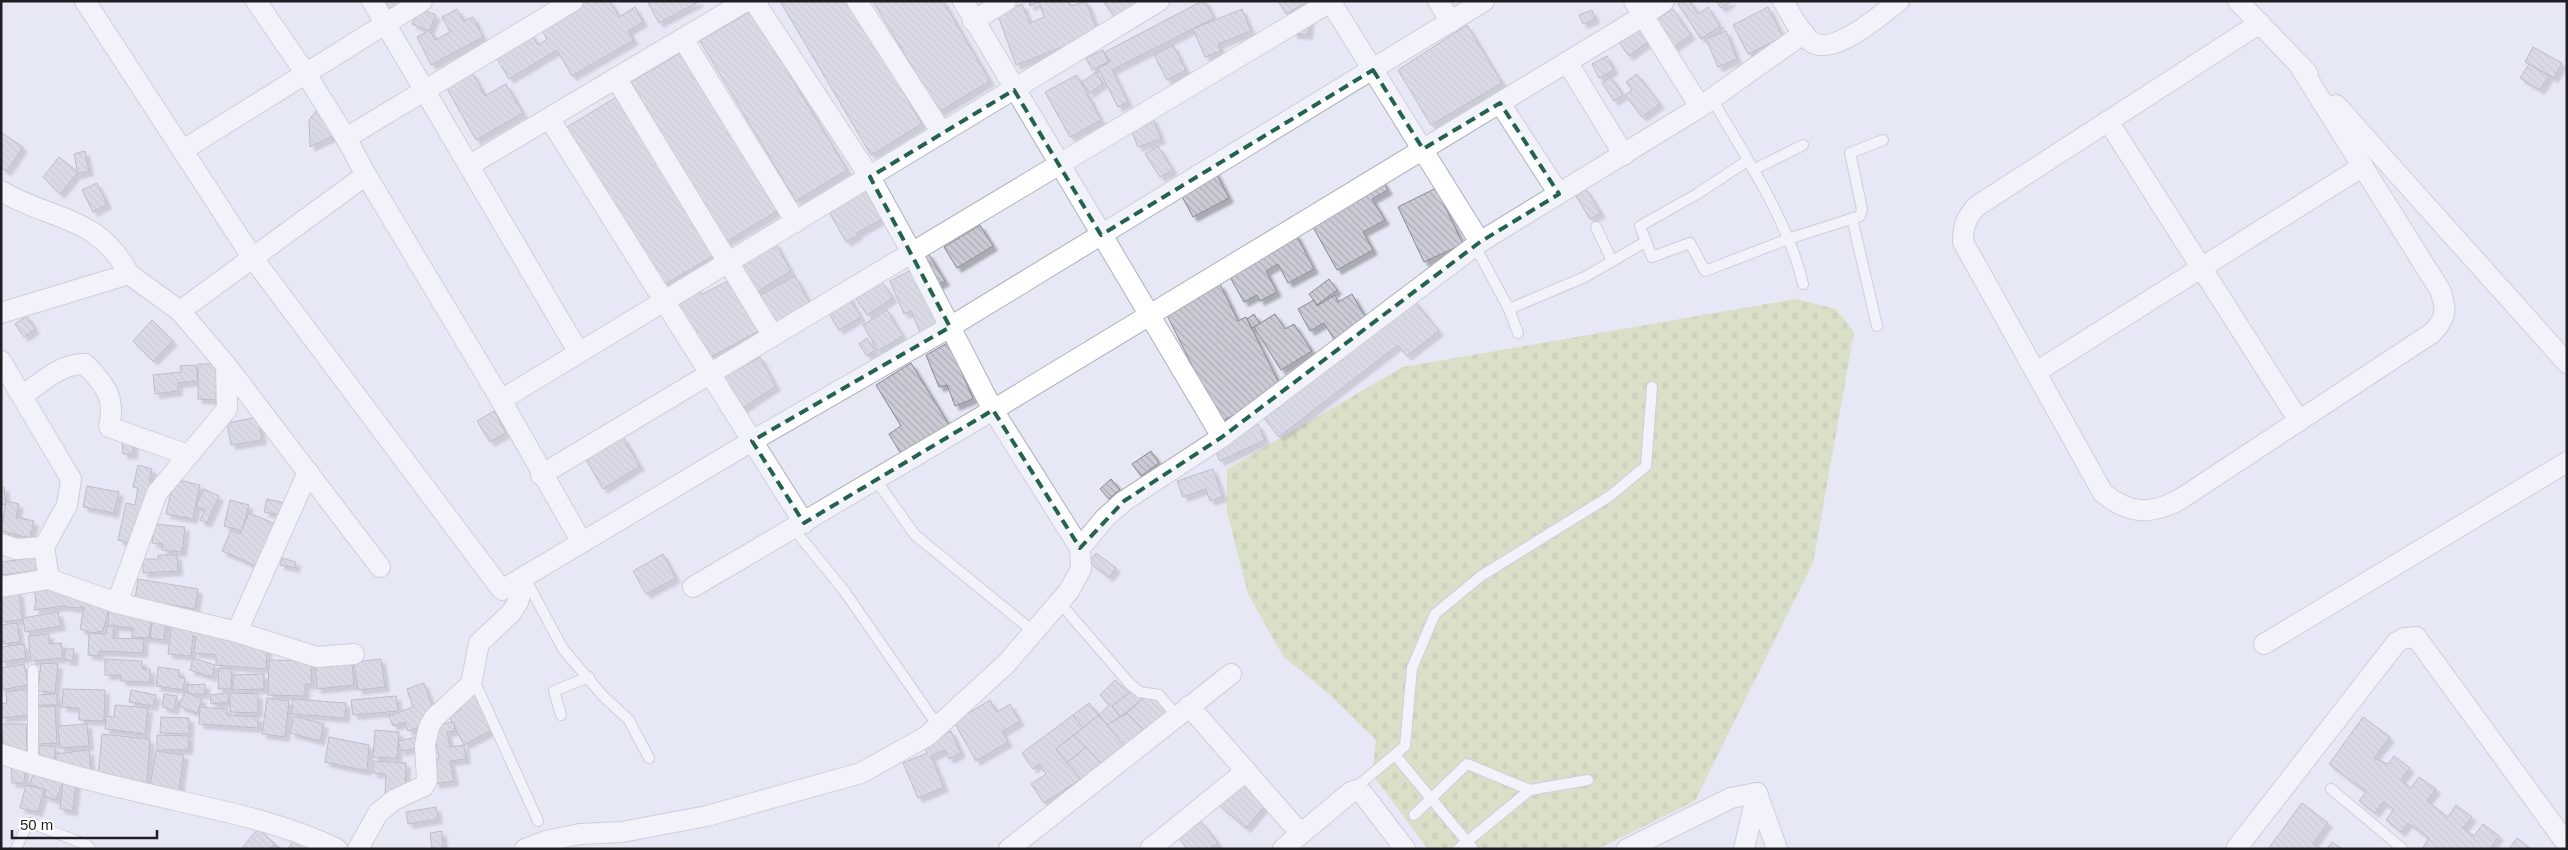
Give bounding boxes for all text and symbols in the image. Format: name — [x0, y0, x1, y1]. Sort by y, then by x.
scale bar — [12, 808, 158, 840]
text: 50 m — [20, 816, 53, 833]

